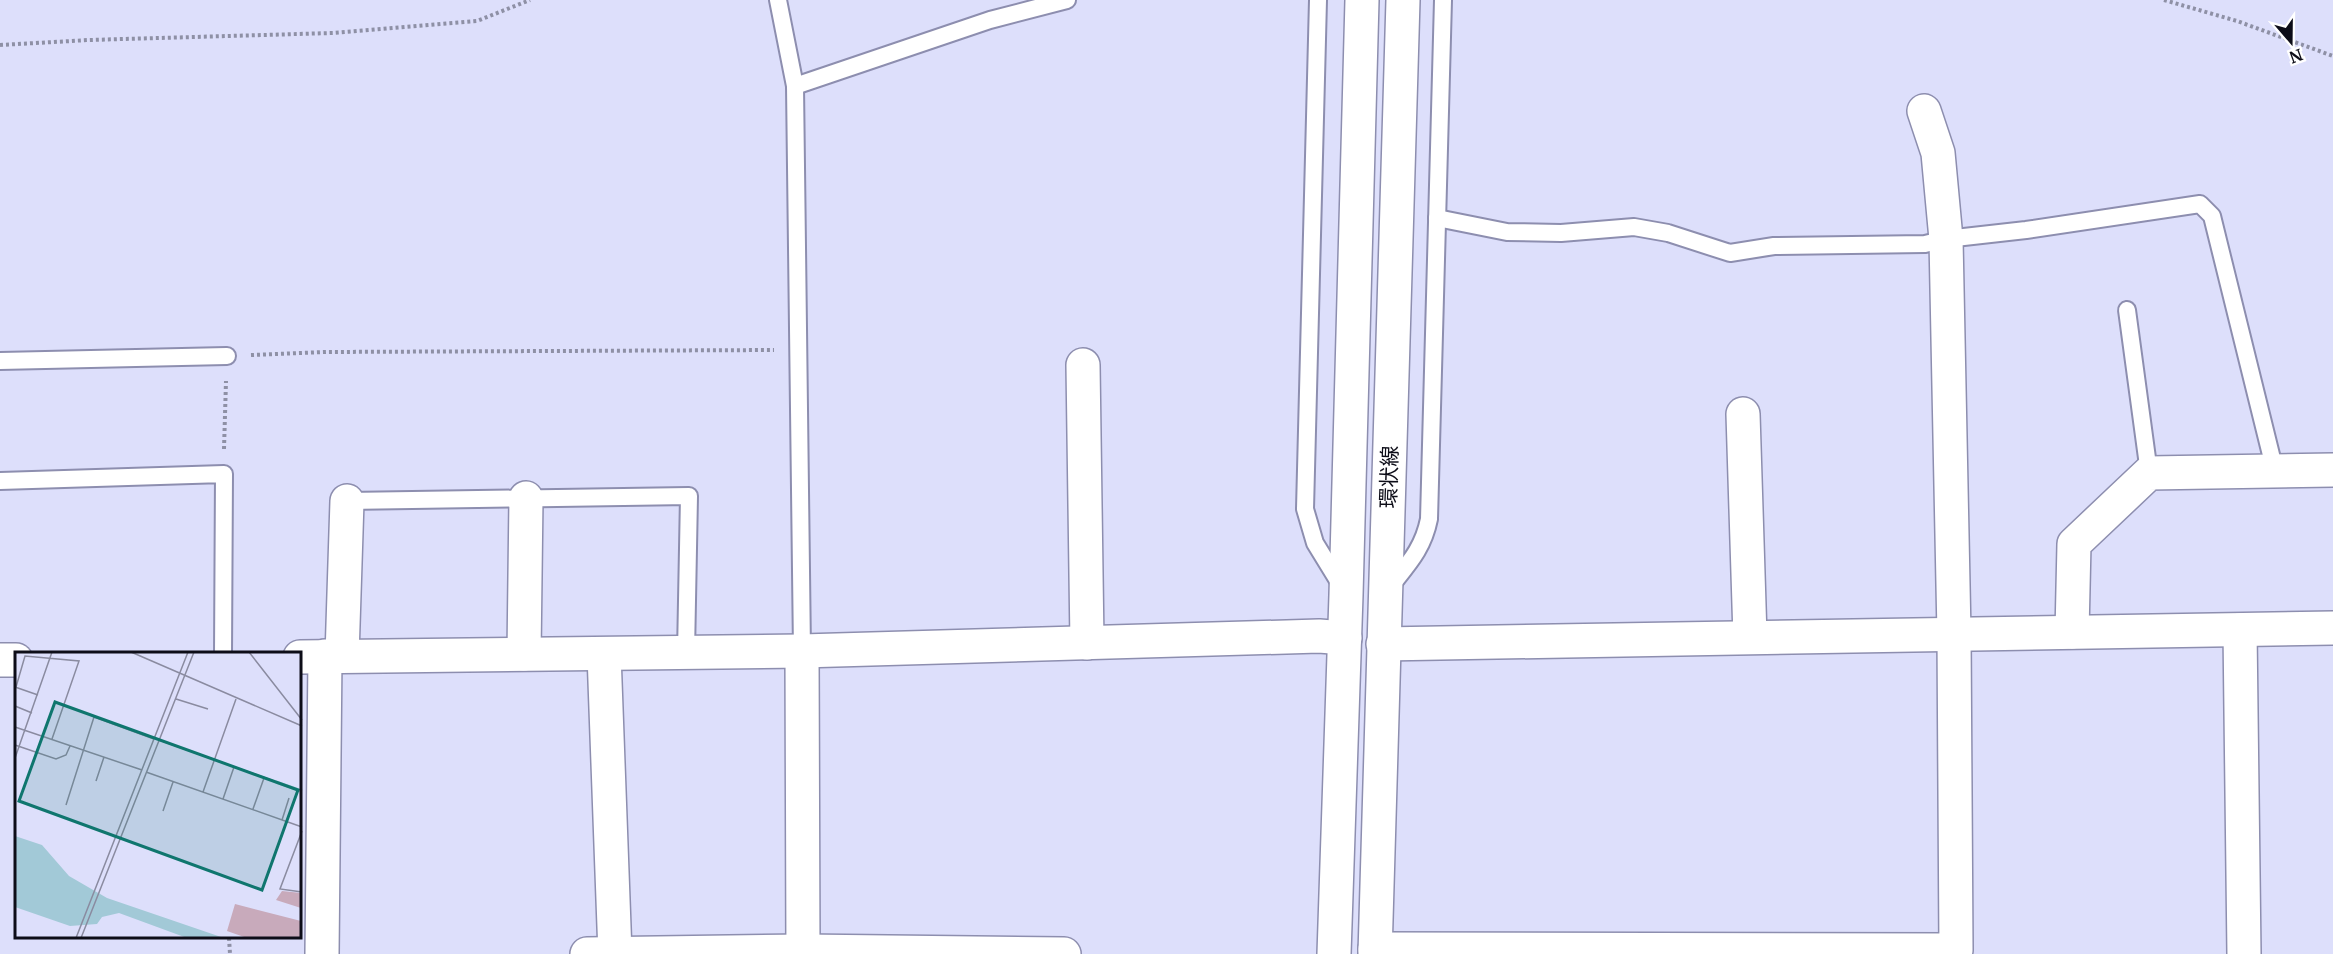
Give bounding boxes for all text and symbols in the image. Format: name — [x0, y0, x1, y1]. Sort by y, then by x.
north arrow — [2261, 12, 2321, 72]
text: N — [2286, 45, 2305, 68]
street label: 環状線 — [1374, 445, 1404, 509]
inset map — [15, 652, 302, 939]

